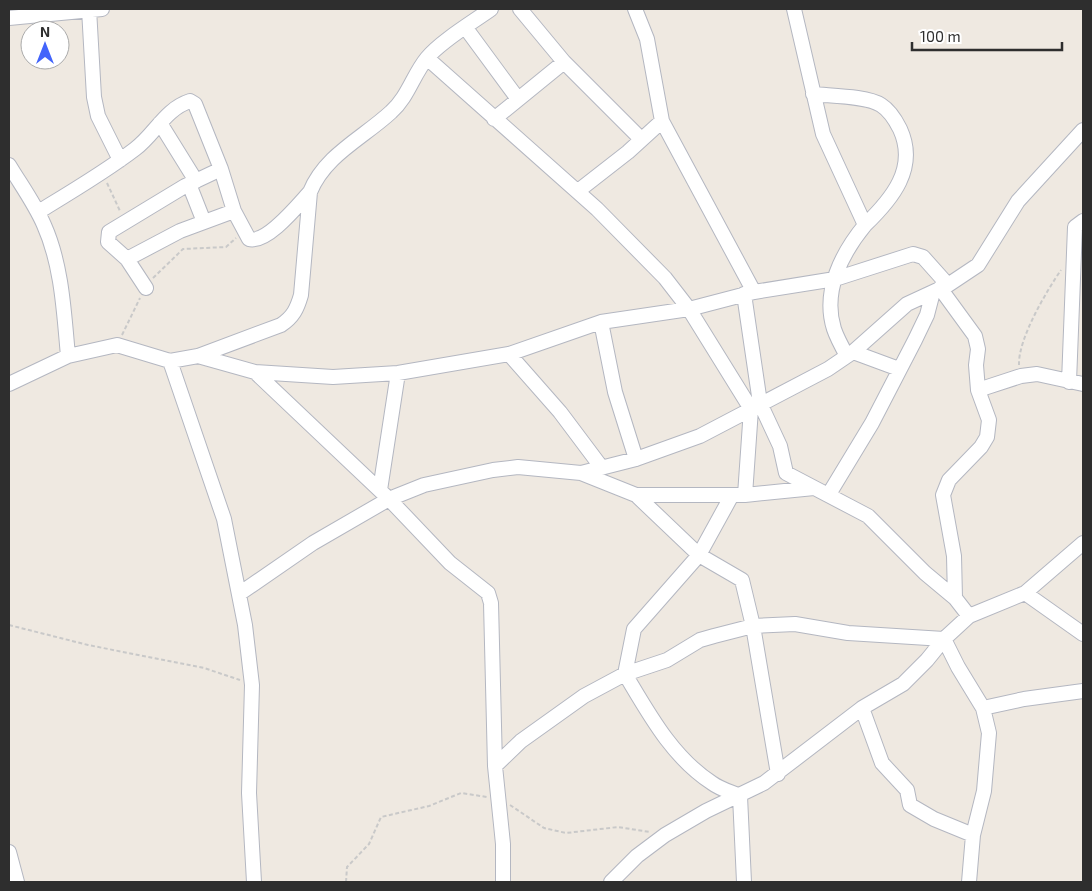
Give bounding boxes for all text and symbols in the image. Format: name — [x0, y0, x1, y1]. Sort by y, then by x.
north arrow — [20, 20, 70, 70]
scale bar — [912, 20, 1062, 52]
text: N — [40, 23, 50, 40]
text: 100 m — [920, 27, 961, 45]

